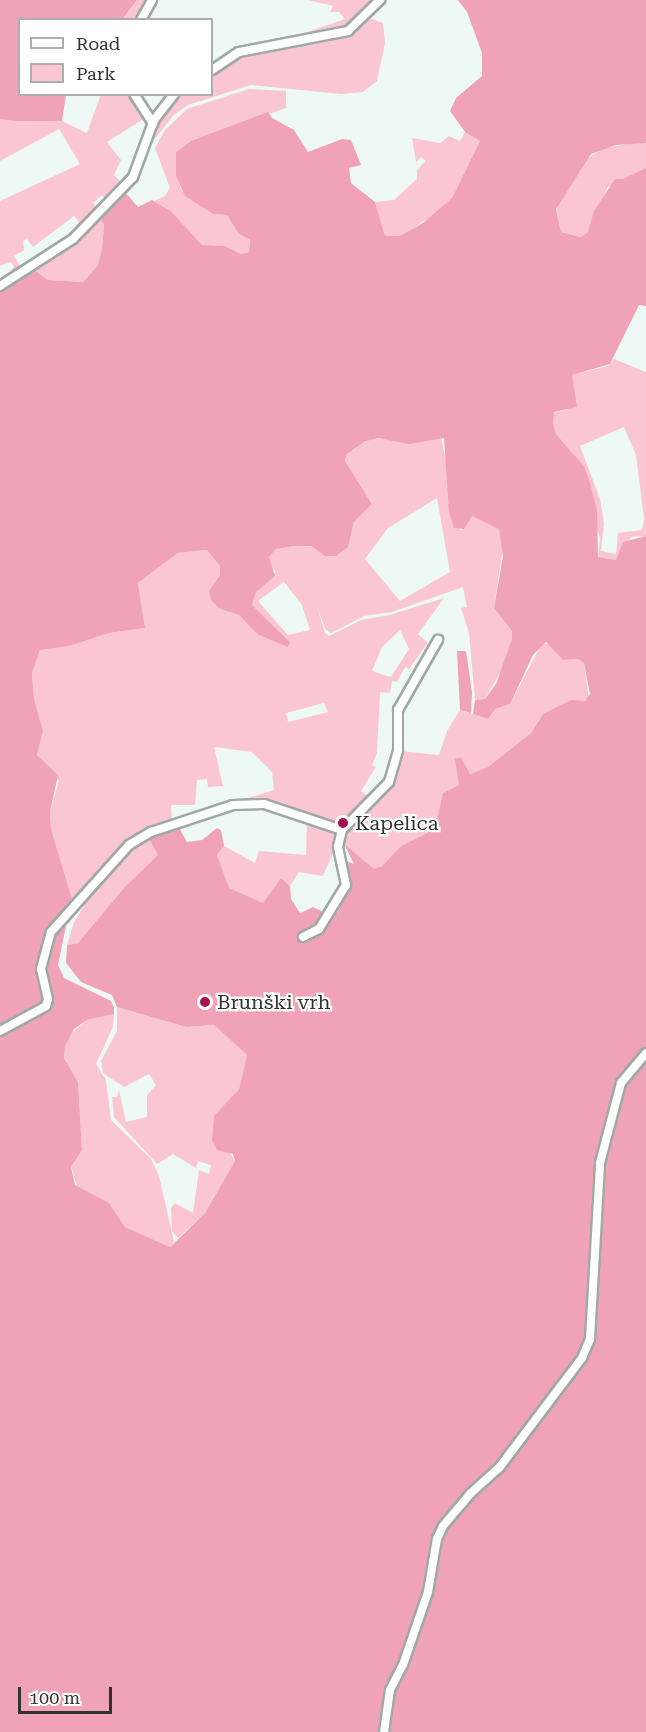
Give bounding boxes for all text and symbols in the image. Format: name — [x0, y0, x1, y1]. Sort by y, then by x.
legend — [18, 18, 213, 96]
text: Road — [76, 33, 120, 54]
text: Park — [76, 63, 116, 84]
place label: Kapelica — [355, 811, 439, 835]
marker: Kapelica — [336, 816, 350, 830]
place label: Brunški vrh — [217, 990, 330, 1014]
marker: Brunški vrh — [198, 995, 212, 1009]
scale bar — [21, 1675, 116, 1713]
text: 100 m — [29, 1687, 80, 1708]

